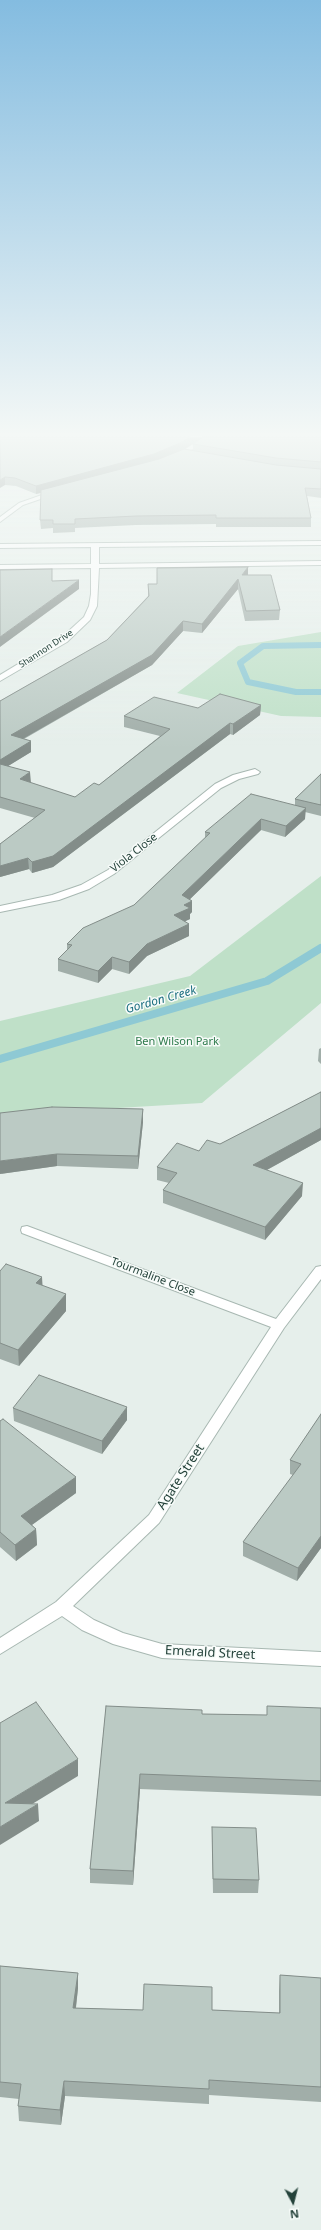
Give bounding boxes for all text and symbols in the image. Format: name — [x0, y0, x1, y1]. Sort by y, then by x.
street label: Shannon Drive — [17, 628, 75, 670]
street label: Viola Close — [108, 831, 160, 875]
water label: Gordon Creek — [124, 983, 198, 1017]
park label: Ben Wilson Park — [135, 1035, 219, 1049]
street label: Tourmaline Close — [109, 1255, 197, 1299]
street label: Agate Street — [154, 1441, 208, 1513]
street label: Emerald Street — [165, 1643, 255, 1663]
north arrow — [273, 2182, 313, 2222]
text: N — [289, 2206, 300, 2222]

